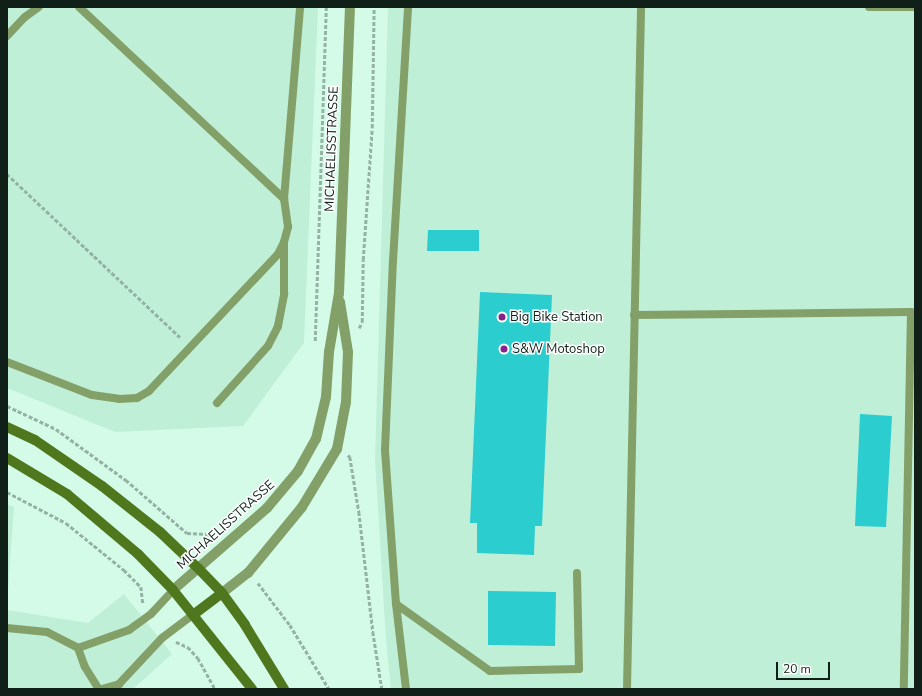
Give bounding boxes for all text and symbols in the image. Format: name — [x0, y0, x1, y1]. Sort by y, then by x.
street label: MICHAELISSTRASSE — [322, 86, 342, 212]
place label: Big Bike Station — [510, 309, 603, 325]
marker: Big Bike Station — [497, 312, 507, 322]
place label: S&W Motoshop — [512, 341, 605, 357]
marker: S&W Motoshop — [499, 344, 509, 354]
street label: MICHAELISSTRASSE — [174, 477, 278, 573]
scale bar — [778, 654, 832, 680]
text: 20 m — [783, 661, 811, 677]

